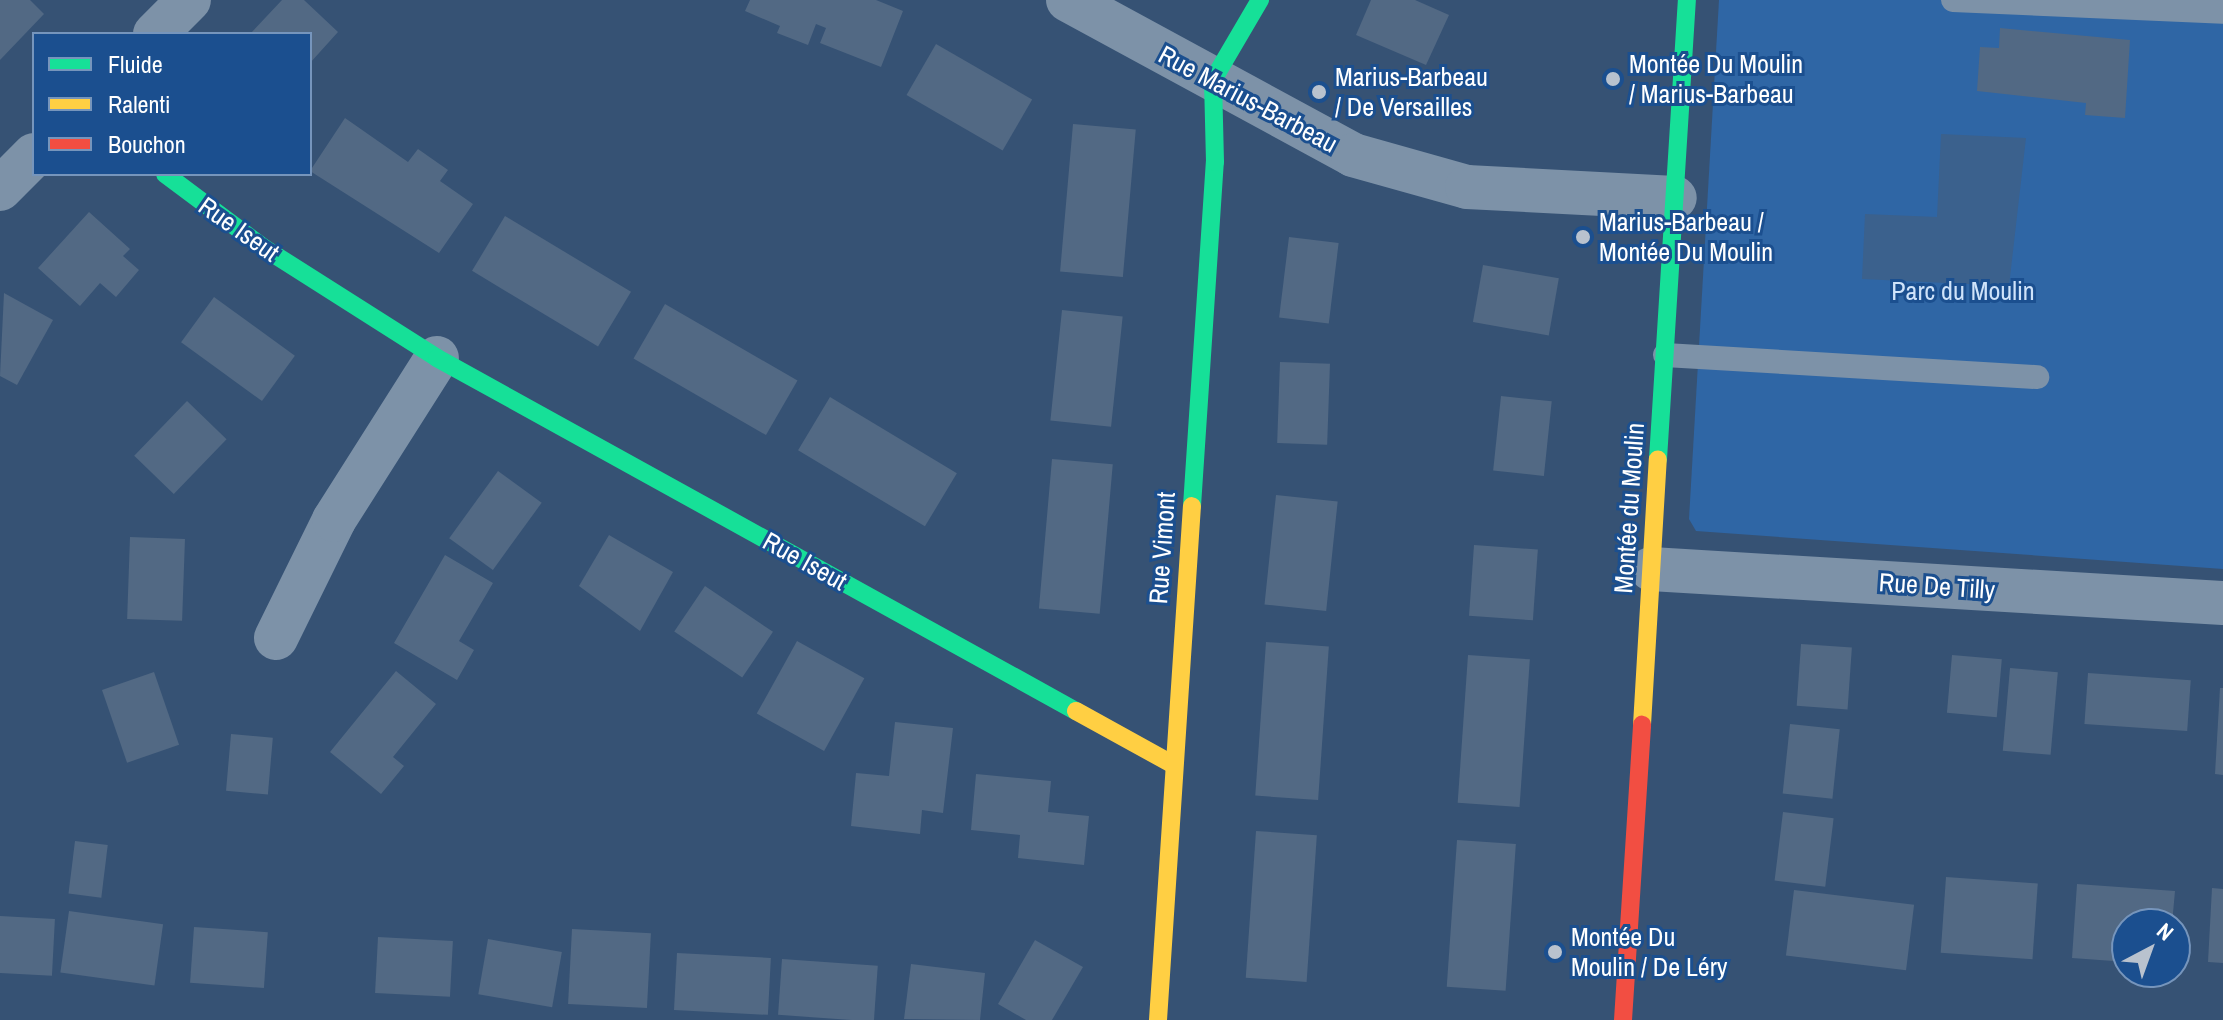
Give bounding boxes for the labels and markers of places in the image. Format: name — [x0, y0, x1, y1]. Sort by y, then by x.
place label: Montée Du Moulin / Marius-Barbeau — [1629, 48, 1803, 110]
place label: Marius-Barbeau / De Versailles — [1335, 61, 1488, 122]
marker: Montée Du Moulin / Marius-Barbeau — [1604, 70, 1622, 88]
marker: Marius-Barbeau / De Versailles — [1310, 83, 1328, 101]
place label: Marius-Barbeau / Montée Du Moulin — [1599, 206, 1773, 268]
marker: Marius-Barbeau / Montée Du Moulin — [1574, 228, 1592, 246]
place label: Montée Du Moulin / De Léry — [1571, 921, 1727, 982]
marker: Montée Du Moulin / De Léry — [1546, 943, 1564, 961]

